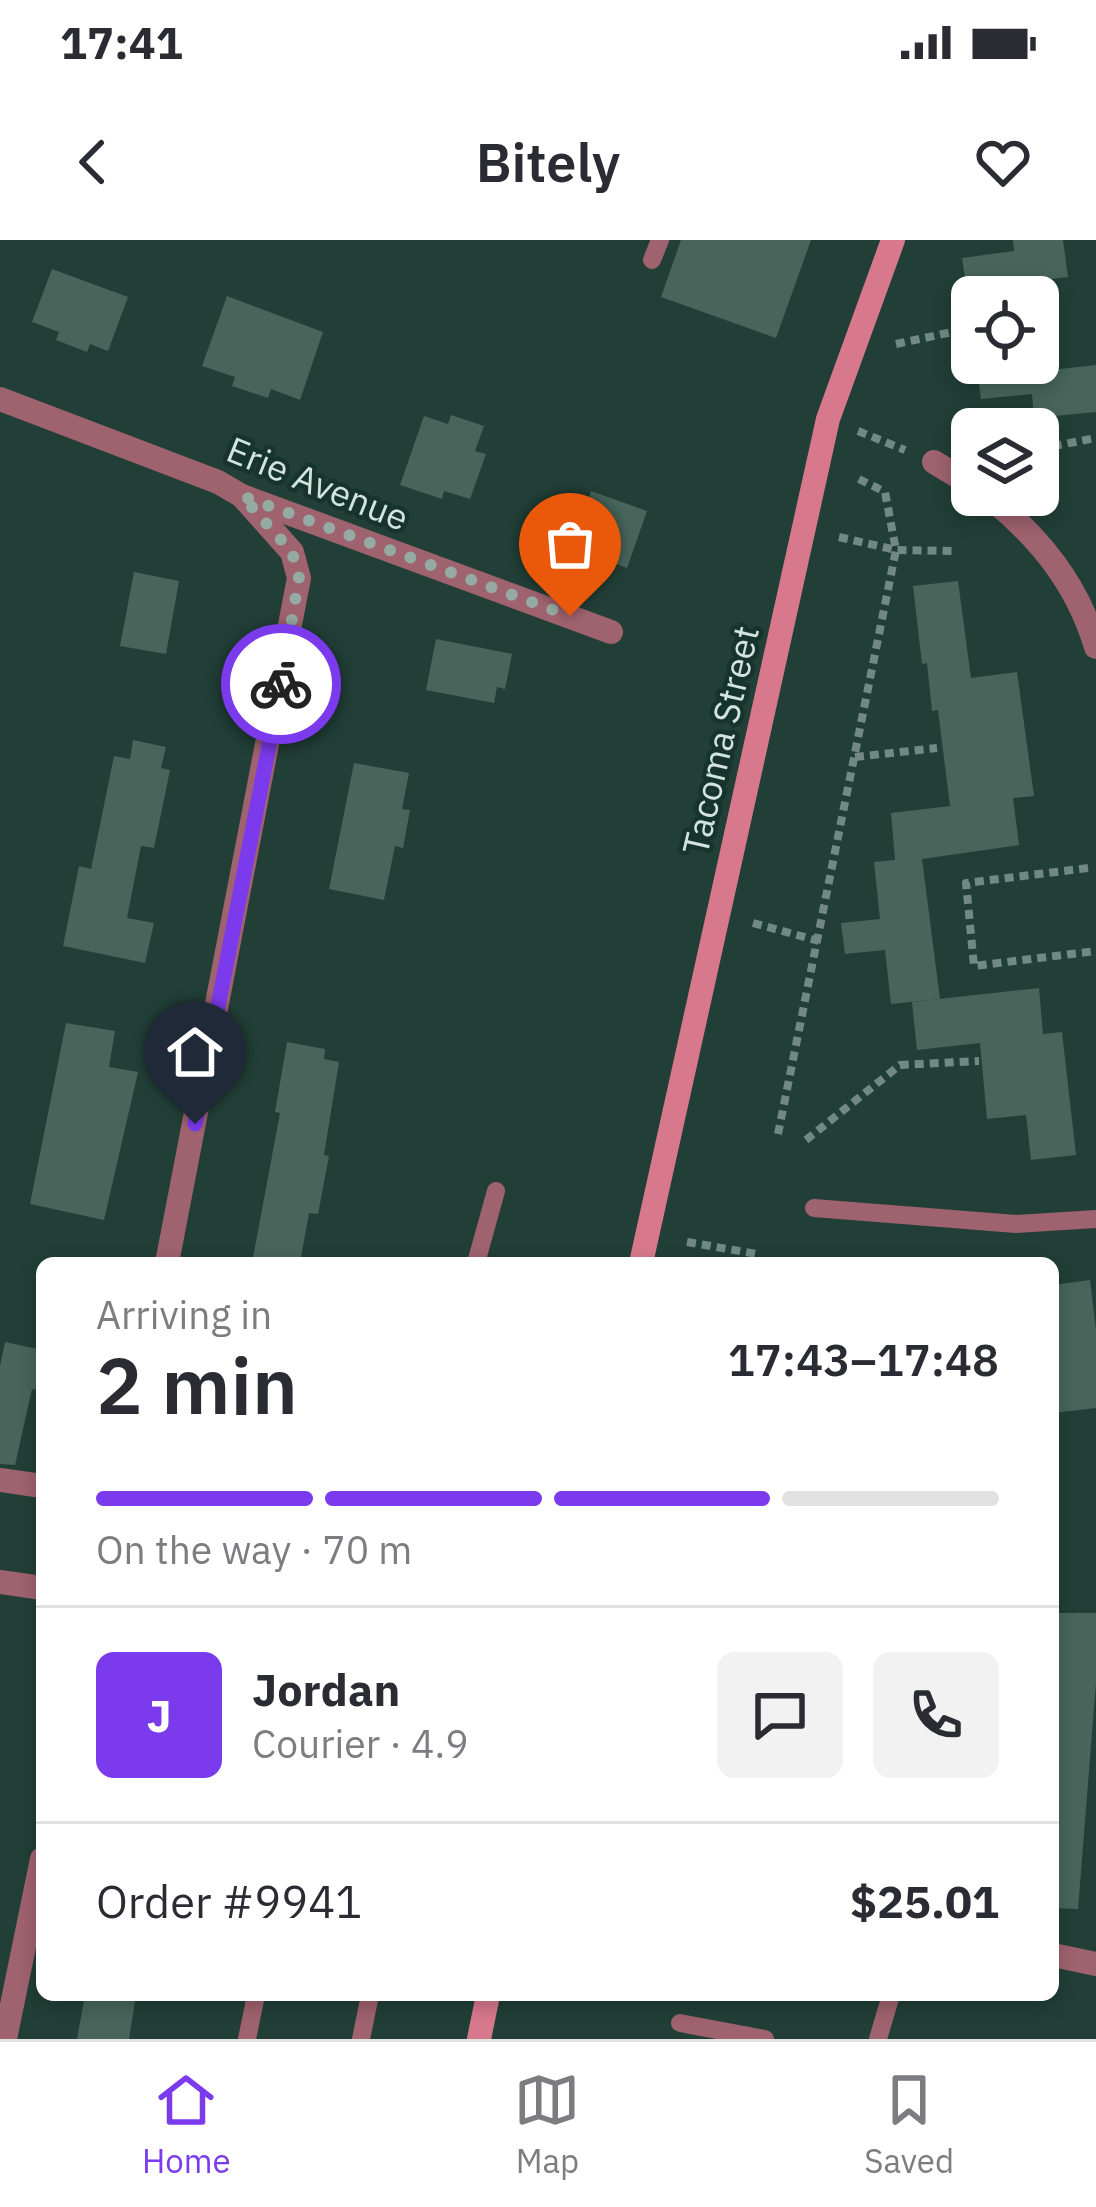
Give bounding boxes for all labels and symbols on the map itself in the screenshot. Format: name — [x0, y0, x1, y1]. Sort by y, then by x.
street label: Erie Avenue — [220, 425, 416, 541]
pin — [519, 493, 621, 616]
street label: Tacoma Street — [671, 621, 769, 859]
courier — [221, 624, 341, 744]
pin — [144, 1001, 246, 1124]

